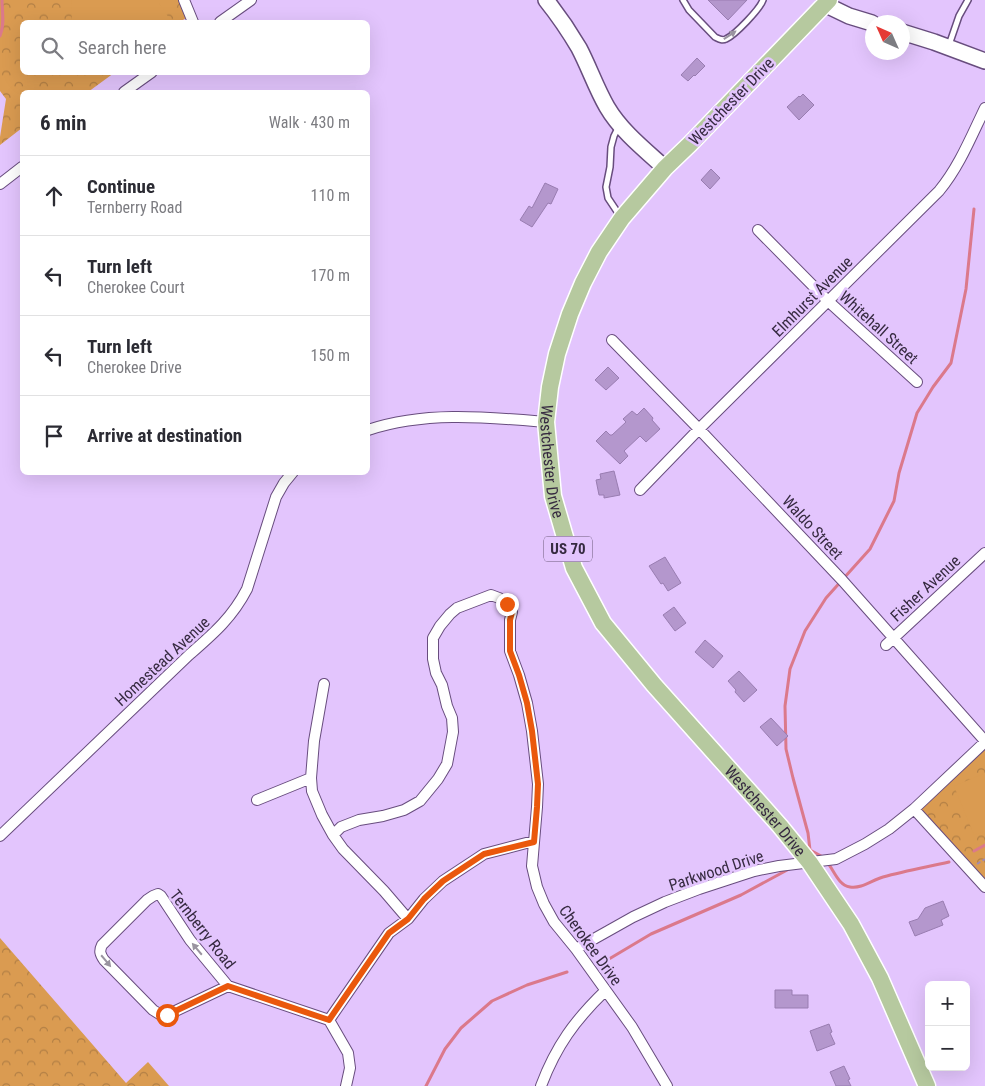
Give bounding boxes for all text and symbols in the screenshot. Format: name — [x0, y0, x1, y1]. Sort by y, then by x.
north arrow — [865, 15, 910, 60]
search box — [20, 20, 370, 75]
one-way arrow — [723, 30, 737, 40]
icon: search — [38, 34, 66, 62]
text: Search here — [78, 36, 166, 59]
street label: Westchester Drive — [685, 54, 778, 149]
text: 6 min — [40, 111, 87, 135]
text: Walk · 430 m — [269, 113, 350, 132]
text: Continue — [87, 175, 155, 198]
icon: ahead — [40, 182, 68, 210]
text: 110 m — [311, 186, 350, 205]
text: Ternberry Road — [87, 198, 182, 217]
street label: Elmhurst Avenue — [768, 252, 856, 340]
text: Turn left — [87, 255, 152, 278]
icon: left — [40, 262, 68, 290]
text: 170 m — [311, 266, 350, 285]
text: Cherokee Court — [87, 278, 185, 297]
street label: Whitehall Street — [835, 287, 922, 368]
text: Turn left — [87, 335, 152, 358]
icon: left — [40, 342, 68, 370]
text: 150 m — [311, 346, 350, 365]
text: Cherokee Drive — [87, 358, 182, 377]
street label: Westchester Drive — [536, 404, 568, 520]
icon: arrive — [40, 422, 68, 450]
text: Arrive at destination — [87, 424, 242, 447]
street label: Waldo Street — [778, 491, 847, 563]
road number: US 70 — [544, 536, 592, 562]
street label: Fisher Avenue — [886, 551, 964, 625]
route end — [496, 593, 519, 616]
street label: Homestead Avenue — [111, 613, 214, 710]
street label: Westchester Drive — [720, 762, 810, 860]
street label: Parkwood Drive — [666, 846, 766, 895]
street label: Ternberry Road — [166, 886, 239, 973]
street label: Cherokee Drive — [555, 901, 626, 989]
one-way arrow — [192, 943, 203, 955]
one-way arrow — [100, 954, 111, 967]
map controls — [925, 981, 970, 1071]
button: + — [925, 981, 970, 1026]
route start — [156, 1004, 179, 1027]
button: − — [925, 1026, 970, 1071]

